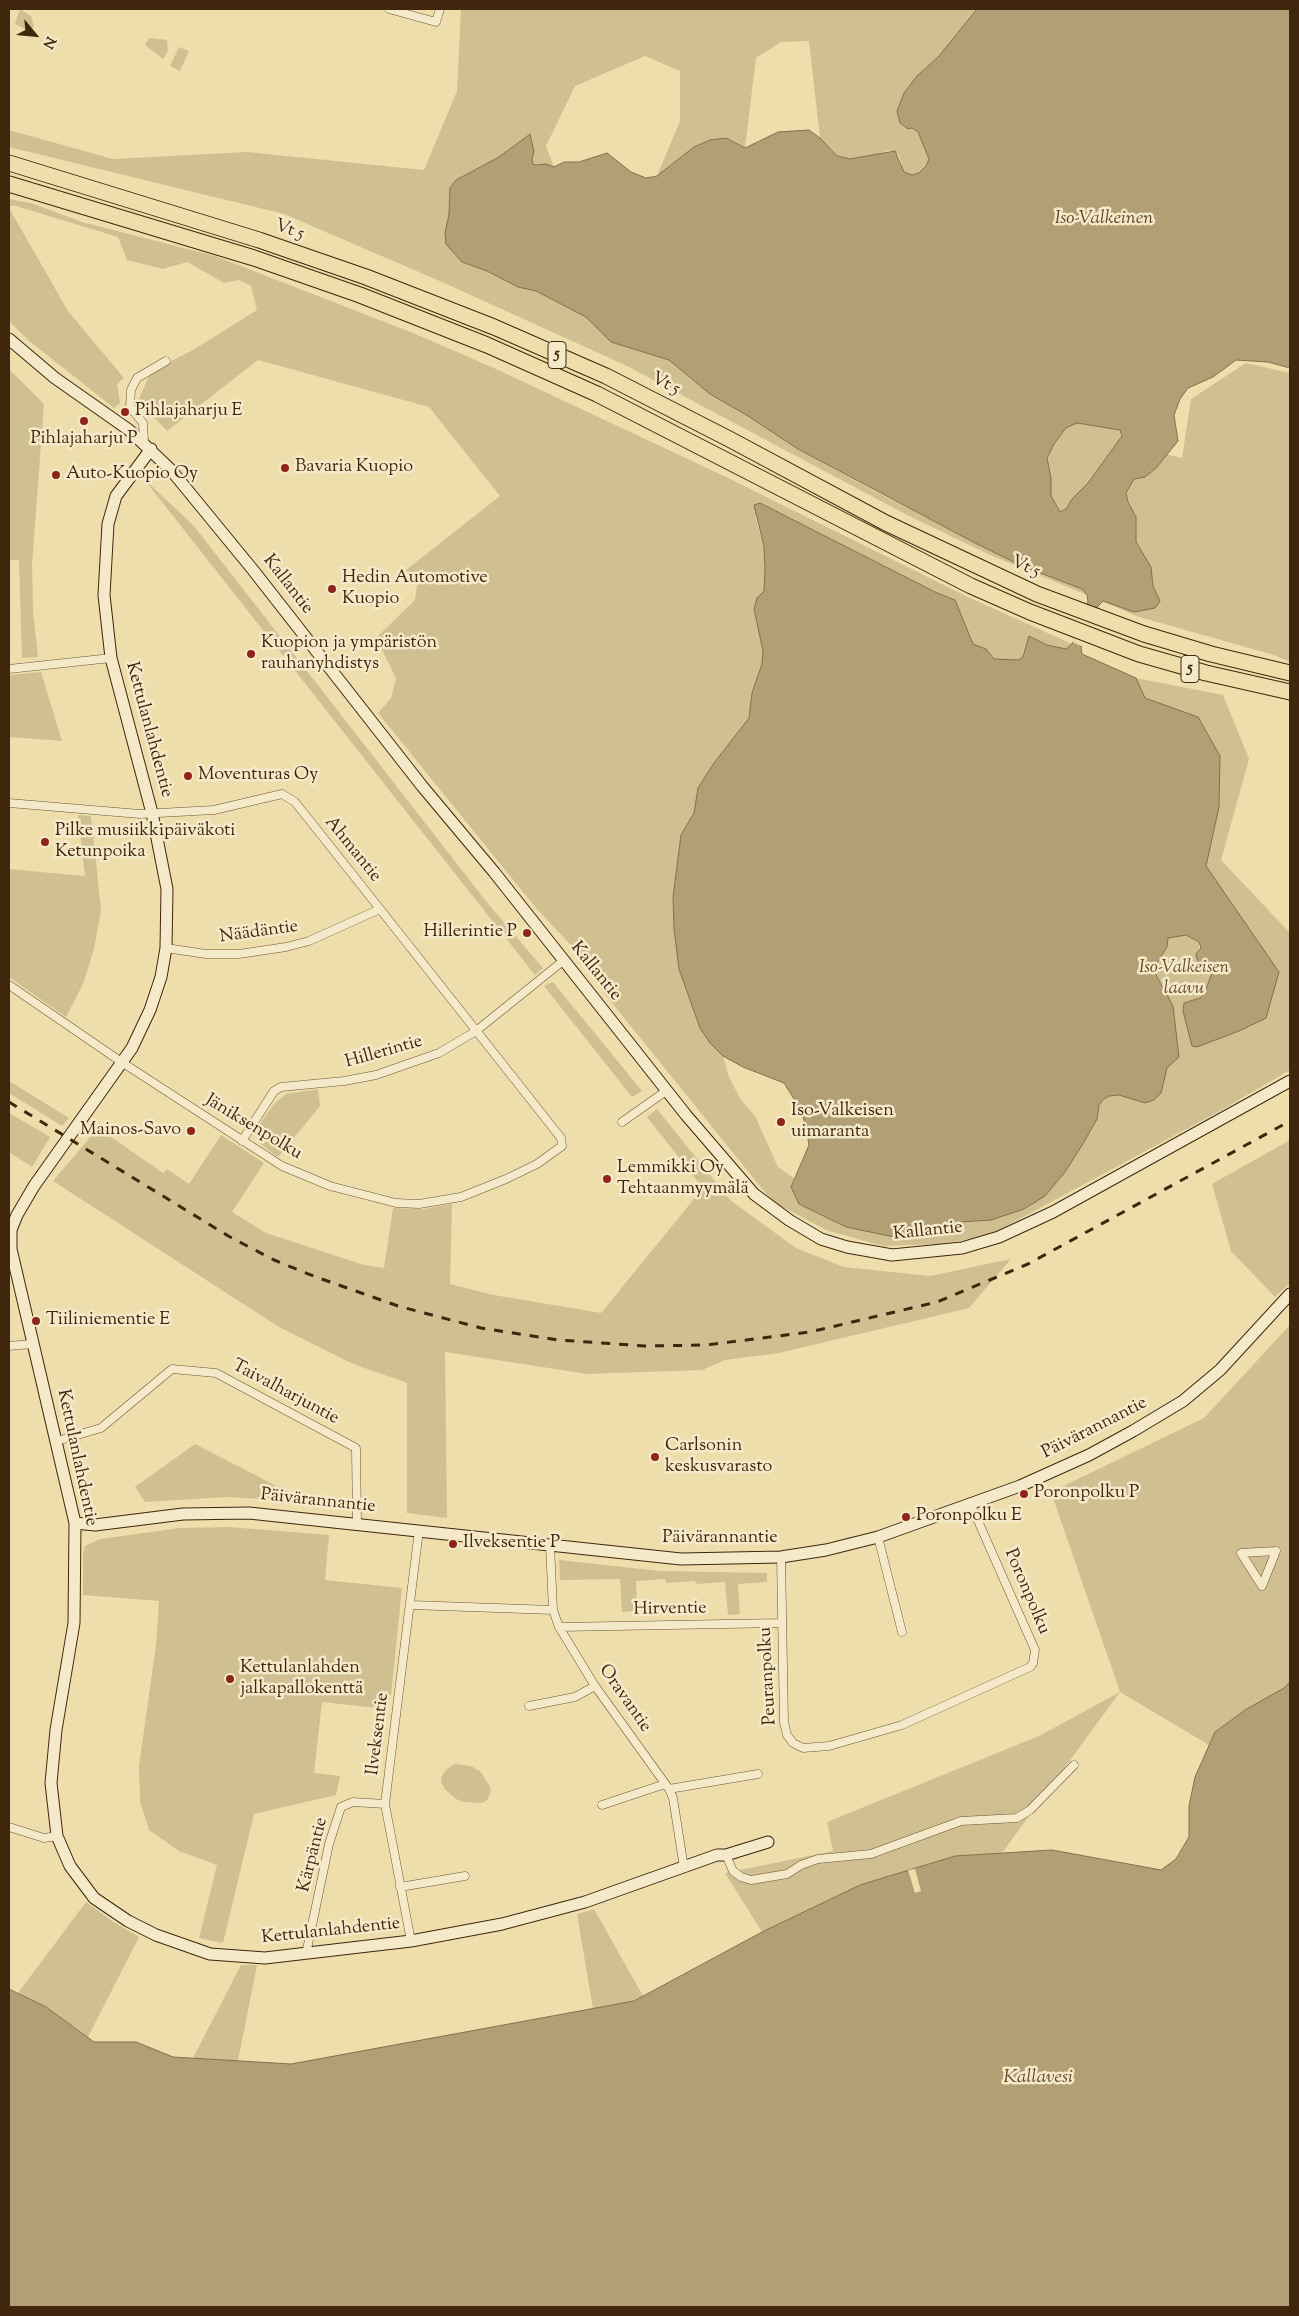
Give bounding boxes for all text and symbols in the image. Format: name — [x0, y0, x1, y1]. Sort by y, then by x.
north arrow — [10, 10, 60, 60]
text: N — [37, 32, 60, 52]
water label: Iso-Valkeinen — [1055, 209, 1153, 231]
street label: Vt 5 — [271, 216, 307, 246]
road number: 5 — [548, 342, 566, 368]
street label: Vt 5 — [647, 369, 683, 401]
place label: Pihlajaharju E — [135, 401, 242, 423]
marker: Pihlajaharju E — [119, 406, 131, 418]
marker: Pihlajaharju P — [78, 415, 90, 427]
place label: Pihlajaharju P — [31, 429, 137, 451]
place label: Bavaria Kuopio — [295, 457, 413, 479]
marker: Bavaria Kuopio — [279, 462, 291, 474]
place label: Auto-Kuopio Oy — [66, 464, 198, 486]
marker: Auto-Kuopio Oy — [50, 469, 62, 481]
street label: Kallantie — [257, 551, 317, 619]
street label: Vt 5 — [1007, 552, 1043, 584]
place label: Hedin Automotive Kuopio — [342, 568, 488, 610]
marker: Hedin Automotive Kuopio — [326, 583, 338, 595]
place label: Kuopion ja ympäristön rauhanyhdistys — [261, 633, 437, 676]
marker: Kuopion ja ympäristön rauhanyhdistys — [245, 648, 257, 660]
road number: 5 — [1181, 656, 1199, 682]
street label: Kettulanlahdentie — [120, 660, 176, 800]
place label: Moventuras Oy — [198, 765, 318, 787]
marker: Moventuras Oy — [182, 770, 194, 782]
street label: Ahmantie — [319, 813, 385, 887]
place label: Pilke musiikkipäiväkoti Ketunpoika — [55, 821, 235, 864]
marker: Pilke musiikkipäiväkoti Ketunpoika — [39, 836, 51, 848]
street label: Näädäntie — [218, 917, 300, 949]
place label: Hillerintie P — [424, 922, 517, 944]
marker: Hillerintie P — [521, 927, 533, 939]
street label: Kallantie — [565, 938, 625, 1006]
park label: Iso-Valkeisen laavu — [1139, 958, 1229, 1001]
street label: Hillerintie — [343, 1032, 425, 1074]
street label: Jäniksenpolku — [200, 1090, 306, 1166]
place label: Iso-Valkeisen uimaranta — [791, 1101, 894, 1144]
marker: Iso-Valkeisen uimaranta — [775, 1116, 787, 1128]
place label: Mainos-Savo — [80, 1120, 181, 1142]
marker: Mainos-Savo — [185, 1125, 197, 1137]
place label: Lemmikki Oy Tehtaanmyymälä — [617, 1158, 749, 1200]
marker: Lemmikki Oy Tehtaanmyymälä — [601, 1173, 613, 1185]
street label: Kallantie — [892, 1218, 964, 1246]
place label: Tiiliniementie E — [46, 1310, 170, 1332]
marker: Tiiliniementie E — [30, 1315, 42, 1327]
street label: Taivalharjuntie — [228, 1356, 342, 1430]
street label: Kettulanlahdentie — [51, 1388, 101, 1528]
street label: Päivärannantie — [1039, 1393, 1151, 1465]
place label: Carlsonin keskusvarasto — [665, 1436, 772, 1478]
marker: Carlsonin keskusvarasto — [649, 1451, 661, 1463]
place label: Poronpolku P — [1034, 1483, 1139, 1505]
street label: Päivärannantie — [260, 1485, 376, 1519]
marker: Poronpolku P — [1018, 1488, 1030, 1500]
place label: Poronpolku E — [916, 1506, 1022, 1528]
marker: Poronpolku E — [900, 1511, 912, 1523]
street label: Päivärannantie — [662, 1528, 778, 1550]
place label: Ilveksentie P — [463, 1533, 560, 1555]
marker: Ilveksentie P — [447, 1538, 459, 1550]
street label: Poronpolku — [998, 1546, 1054, 1638]
street label: Hirventie — [633, 1599, 707, 1621]
street label: Peuranpolku — [756, 1626, 782, 1726]
place label: Kettulanlahden jalkapallokenttä — [240, 1658, 363, 1700]
street label: Oravantie — [593, 1661, 655, 1737]
marker: Kettulanlahden jalkapallokenttä — [224, 1673, 236, 1685]
street label: Ilveksentie — [363, 1691, 395, 1777]
street label: Kärpäntie — [294, 1815, 334, 1895]
street label: Kettulanlahdentie — [261, 1914, 401, 1950]
water label: Kallavesi — [1003, 2068, 1073, 2090]

